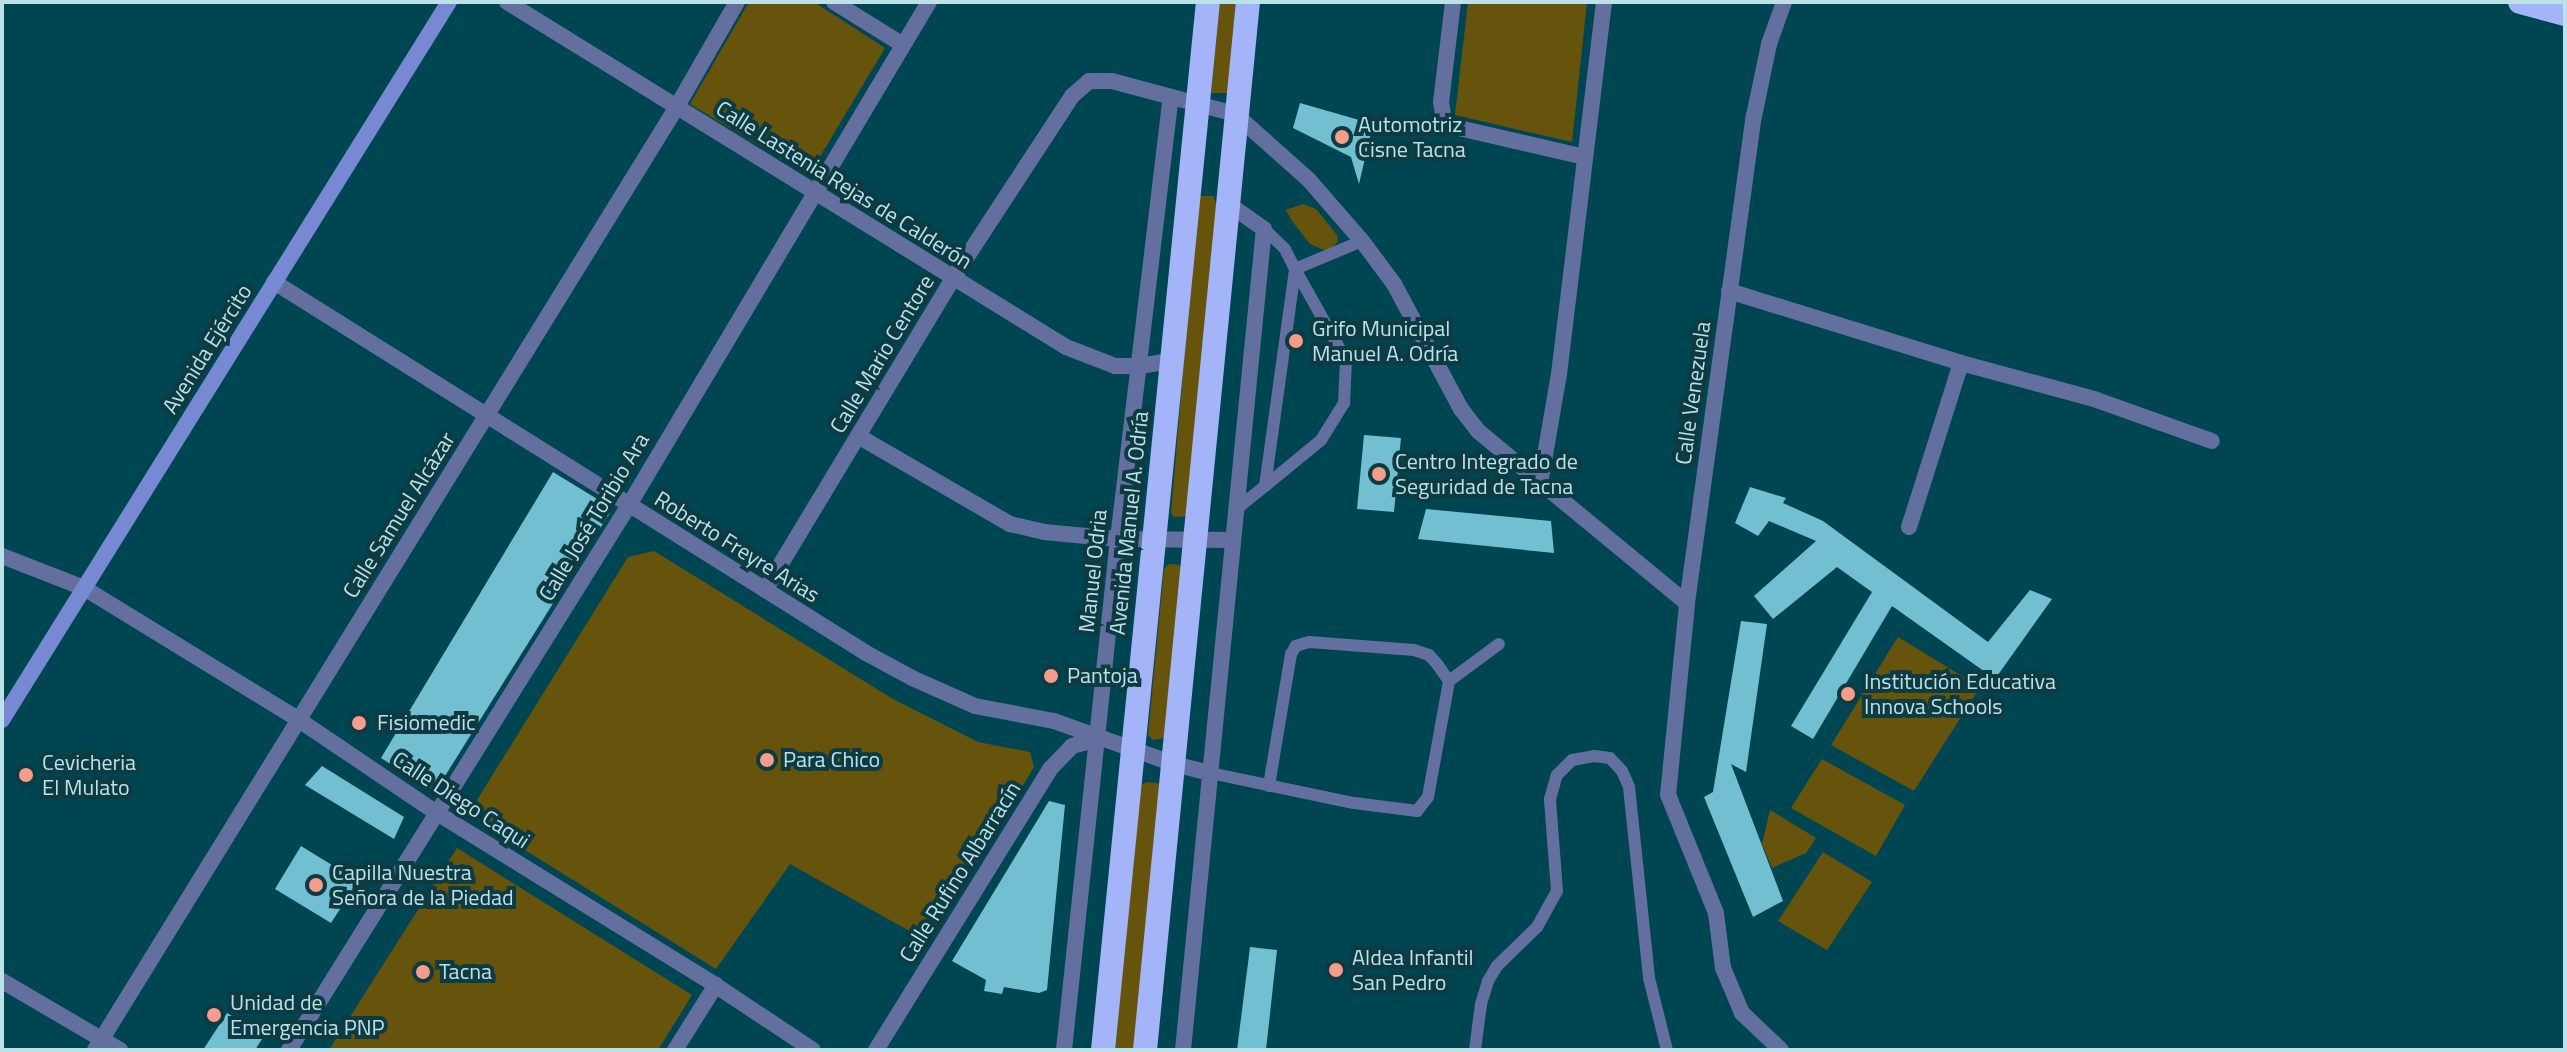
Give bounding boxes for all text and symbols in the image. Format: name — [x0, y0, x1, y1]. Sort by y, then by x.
street label: Calle Lastenia Rejas de Calderón — [711, 95, 977, 275]
place label: Automotriz Cisne Tacna — [1358, 111, 1466, 162]
marker: Automotriz Cisne Tacna — [1333, 128, 1351, 146]
street label: Calle Mario Centore — [824, 270, 940, 438]
street label: Avenida Ejército — [157, 279, 257, 419]
place label: Grifo Municipal Manuel A. Odría — [1312, 315, 1458, 366]
street label: Calle Venezuela — [1670, 320, 1716, 466]
marker: Grifo Municipal Manuel A. Odría — [1287, 332, 1305, 350]
street label: Avenida Manuel A. Odría — [1104, 410, 1154, 636]
street label: Calle Samuel Alcázar — [337, 427, 461, 603]
street label: Calle José Toribio Ara — [533, 428, 655, 606]
place label: Centro Integrado de Seguridad de Tacna — [1395, 448, 1578, 500]
marker: Centro Integrado de Seguridad de Tacna — [1370, 465, 1388, 483]
street label: Roberto Freyre Arias — [650, 486, 824, 608]
street label: Manuel Odria — [1073, 508, 1113, 634]
place label: Pantoja — [1067, 663, 1138, 689]
marker: Pantoja — [1042, 667, 1060, 685]
place label: Institución Educativa Innova Schools — [1864, 668, 2056, 720]
marker: Institución Educativa Innova Schools — [1839, 685, 1857, 703]
place label: Fisiomedic — [377, 710, 476, 736]
marker: Fisiomedic — [348, 712, 370, 734]
street label: Calle Diego Caqui — [388, 746, 534, 854]
place label: Para Chico — [783, 747, 880, 773]
place label: Cevicheria El Mulato — [42, 749, 136, 800]
marker: Para Chico — [758, 751, 776, 769]
marker: Cevicheria El Mulato — [17, 766, 35, 784]
street label: Calle Rufino Albarracín — [894, 777, 1026, 967]
place label: Capilla Nuestra Señora de la Piedad — [332, 859, 514, 910]
marker: Capilla Nuestra Señora de la Piedad — [307, 876, 325, 894]
place label: Aldea Infantil San Pedro — [1352, 944, 1474, 996]
place label: Tacna — [439, 959, 492, 985]
marker: Aldea Infantil San Pedro — [1327, 961, 1345, 979]
marker: Tacna — [414, 963, 432, 981]
place label: Unidad de Emergencia PNP — [230, 989, 385, 1040]
marker: Unidad de Emergencia PNP — [205, 1006, 223, 1024]

